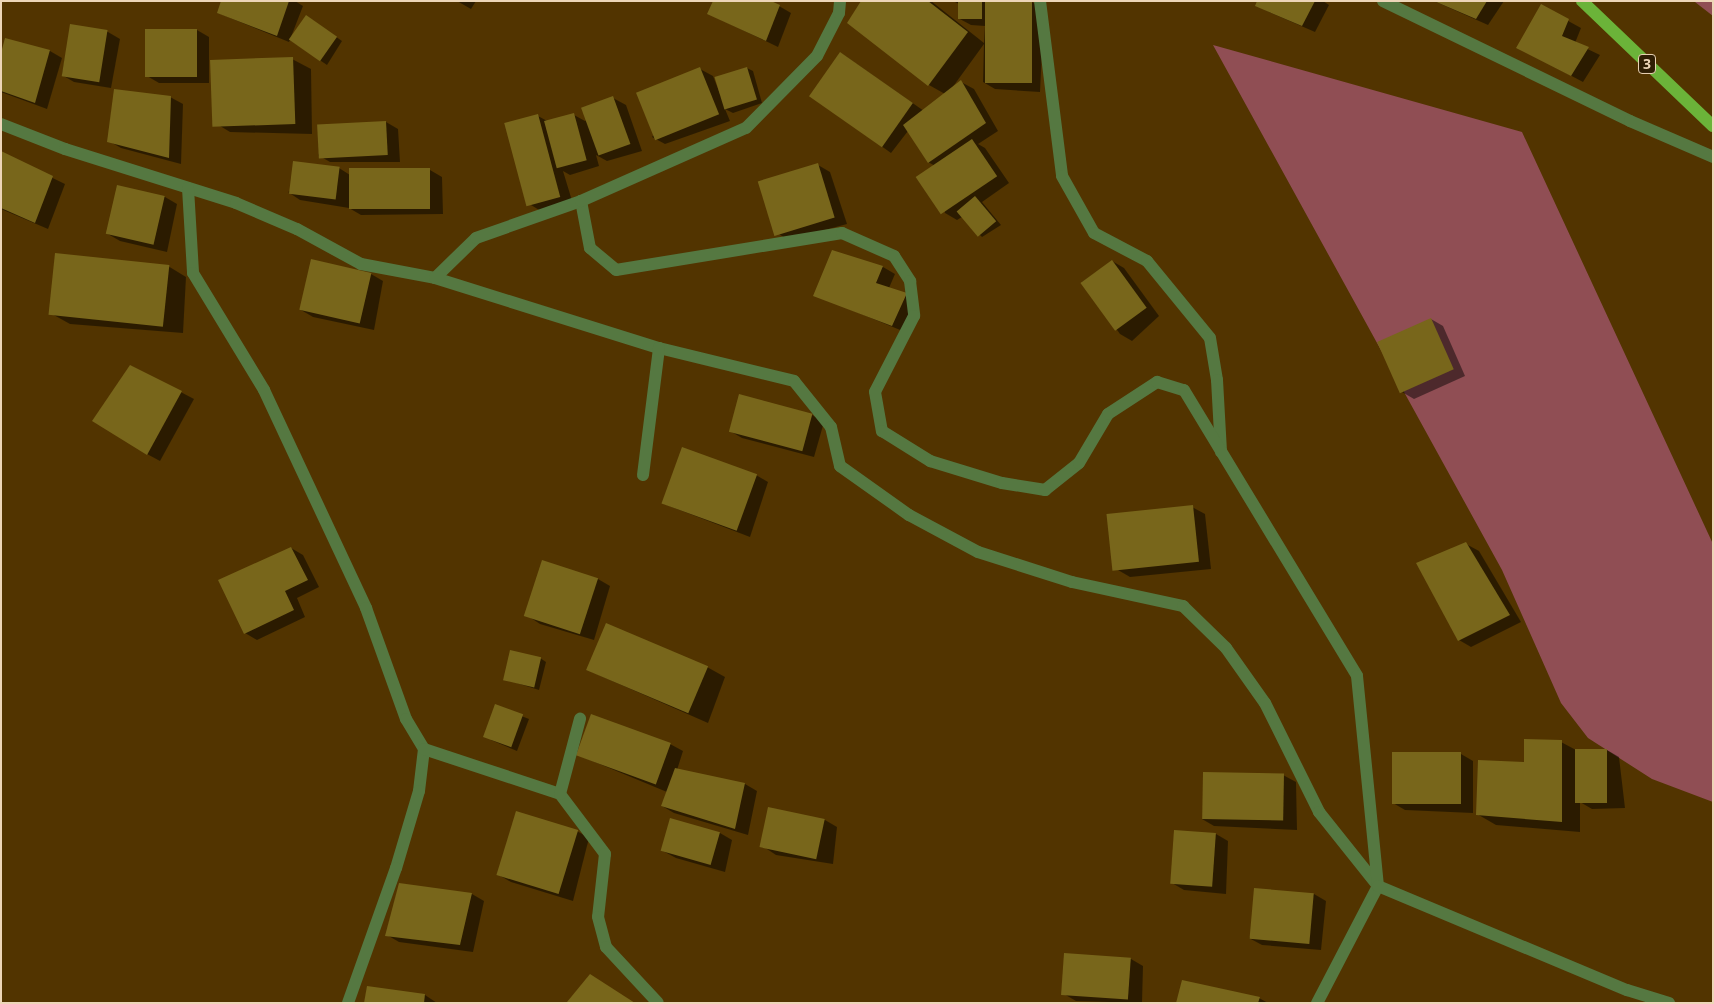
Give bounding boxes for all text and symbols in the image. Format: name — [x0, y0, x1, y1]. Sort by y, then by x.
road number: 3 — [1637, 52, 1657, 76]

